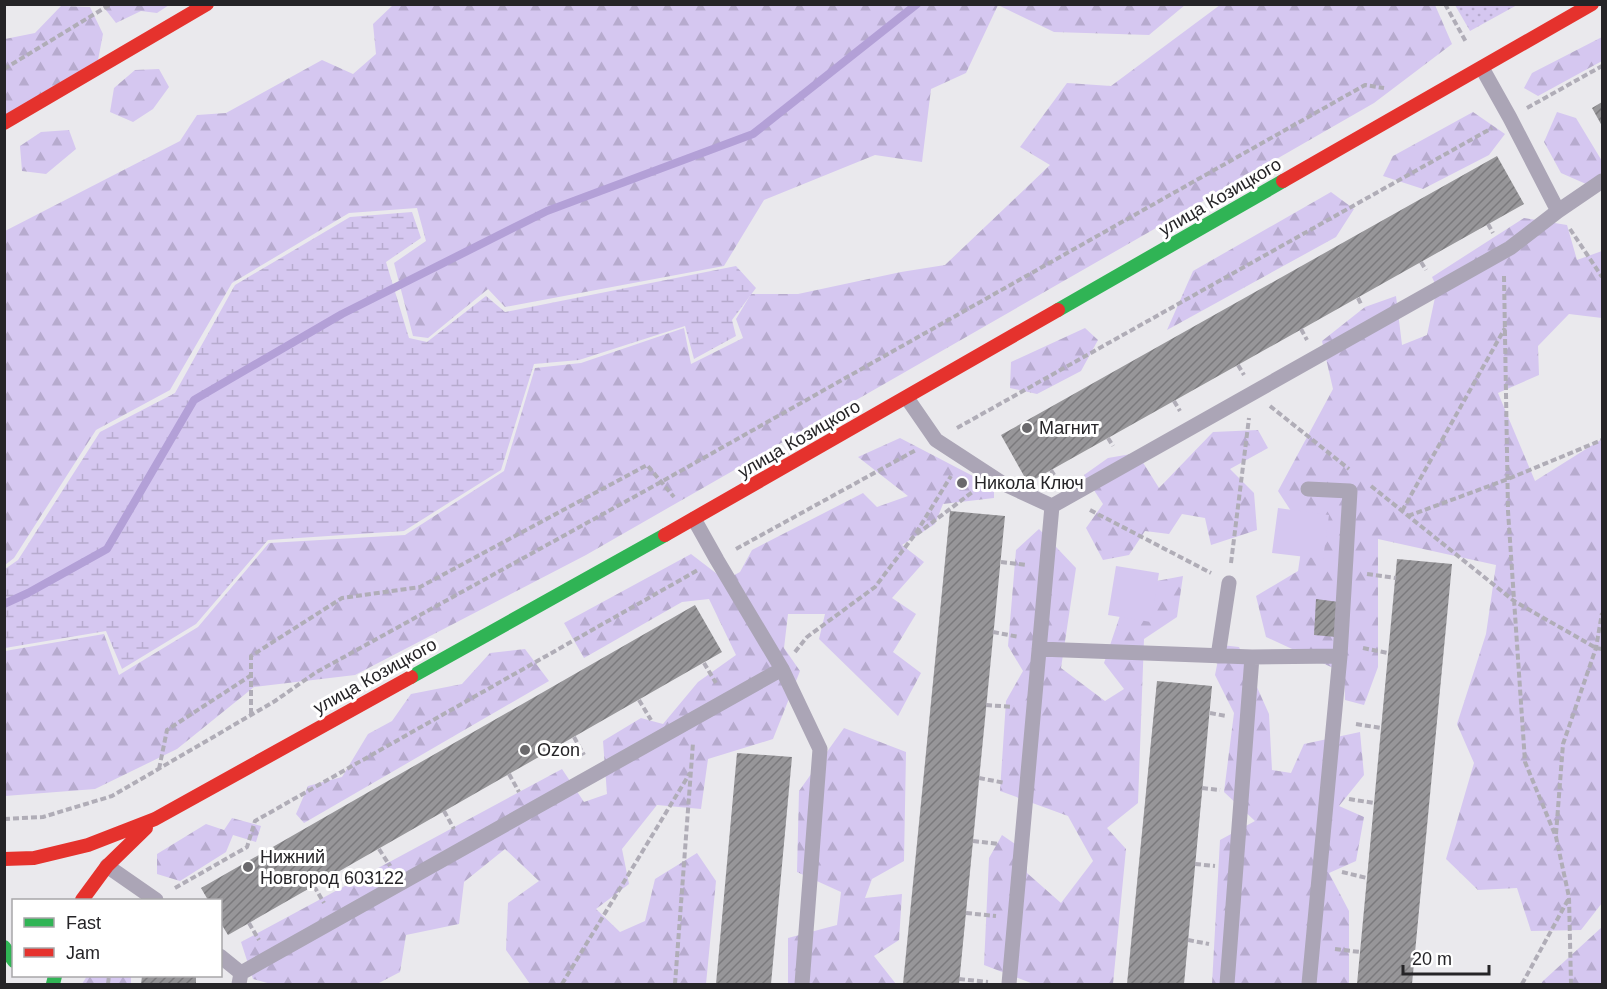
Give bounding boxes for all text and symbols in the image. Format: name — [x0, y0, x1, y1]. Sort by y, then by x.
street label: улица Козицкого — [1155, 154, 1285, 240]
street label: улица Козицкого — [734, 396, 864, 482]
place label: Магнит — [1039, 418, 1099, 438]
marker: Магнит — [1020, 421, 1034, 435]
place label: Никола Ключ — [974, 473, 1084, 493]
marker: Никола Ключ — [955, 476, 969, 490]
street label: улица Козицкого — [310, 634, 440, 718]
place label: Ozon — [537, 740, 580, 760]
marker: Ozon — [518, 743, 532, 757]
place label: Нижний Новгород 603122 — [260, 847, 404, 888]
marker: Нижний Новгород 603122 — [241, 860, 255, 874]
legend — [12, 899, 222, 977]
text: Fast — [66, 913, 101, 933]
scale bar — [1403, 938, 1488, 976]
text: Jam — [66, 943, 100, 963]
text: 20 m — [1412, 949, 1452, 969]

